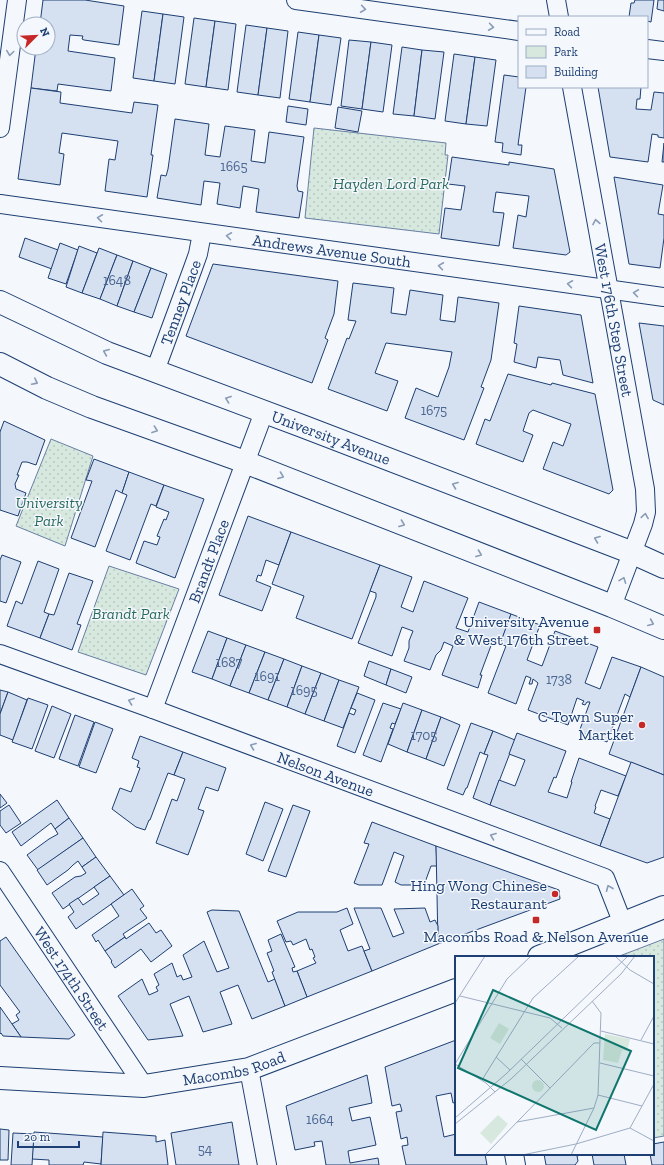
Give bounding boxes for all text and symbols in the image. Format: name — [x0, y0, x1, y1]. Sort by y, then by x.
one-way arrow — [360, 4, 366, 13]
north arrow — [16, 16, 56, 56]
legend — [518, 16, 648, 88]
one-way arrow — [488, 22, 494, 31]
text: Road — [554, 25, 580, 39]
text: N — [37, 26, 53, 39]
text: Park — [554, 45, 579, 59]
one-way arrow — [6, 49, 15, 56]
text: Building — [554, 65, 598, 79]
house number: 1665 — [220, 158, 248, 175]
park label: Hayden Lord Park — [333, 174, 449, 193]
one-way arrow — [97, 214, 103, 223]
one-way arrow — [593, 219, 601, 226]
street label: Andrews Avenue South — [251, 230, 412, 271]
one-way arrow — [226, 232, 232, 241]
street label: West 176th Step Street — [591, 242, 637, 398]
street label: Tenney Place — [156, 257, 205, 348]
one-way arrow — [438, 262, 444, 271]
house number: 1648 — [103, 272, 131, 289]
one-way arrow — [567, 279, 573, 288]
one-way arrow — [633, 289, 639, 298]
one-way arrow — [103, 349, 110, 357]
one-way arrow — [31, 377, 38, 384]
one-way arrow — [224, 395, 231, 403]
house number: 1675 — [421, 402, 447, 419]
street label: University Avenue — [269, 406, 393, 469]
one-way arrow — [152, 425, 159, 434]
one-way arrow — [278, 472, 285, 480]
one-way arrow — [452, 481, 459, 489]
park label: University Park — [16, 493, 83, 530]
one-way arrow — [640, 513, 648, 519]
street label: Brandt Place — [185, 517, 233, 606]
one-way arrow — [399, 519, 406, 527]
one-way arrow — [593, 536, 600, 544]
one-way arrow — [476, 549, 483, 557]
one-way arrow — [618, 576, 626, 583]
park label: Brandt Park — [92, 604, 170, 623]
place label: University Avenue & West 176th Street — [453, 612, 589, 649]
one-way arrow — [647, 618, 654, 626]
marker: University Avenue & West 176th Street — [592, 625, 602, 635]
house number: 1687 — [216, 654, 243, 671]
house number: 1691 — [254, 668, 280, 685]
house number: 1738 — [546, 671, 572, 688]
house number: 1695 — [290, 682, 318, 699]
one-way arrow — [128, 697, 135, 706]
place label: C Town Super Martket — [538, 707, 634, 744]
marker: C Town Super Martket — [637, 720, 647, 730]
house number: 1705 — [411, 727, 437, 744]
one-way arrow — [249, 743, 256, 751]
street label: Nelson Avenue — [275, 747, 376, 801]
one-way arrow — [489, 832, 496, 841]
place label: Hing Wong Chinese Restaurant — [410, 876, 547, 913]
one-way arrow — [605, 884, 613, 891]
marker: Hing Wong Chinese Restaurant — [550, 889, 560, 899]
marker: Macombs Road & Nelson Avenue — [531, 915, 541, 925]
street label: West 174th Street — [30, 923, 113, 1034]
place label: Macombs Road & Nelson Avenue — [423, 927, 649, 946]
inset map — [455, 956, 654, 1155]
street label: Macombs Road — [181, 1047, 288, 1090]
house number: 1664 — [306, 1111, 334, 1128]
scale bar — [18, 1123, 79, 1149]
text: 20 m — [24, 1130, 51, 1144]
house number: 54 — [198, 1141, 213, 1158]

